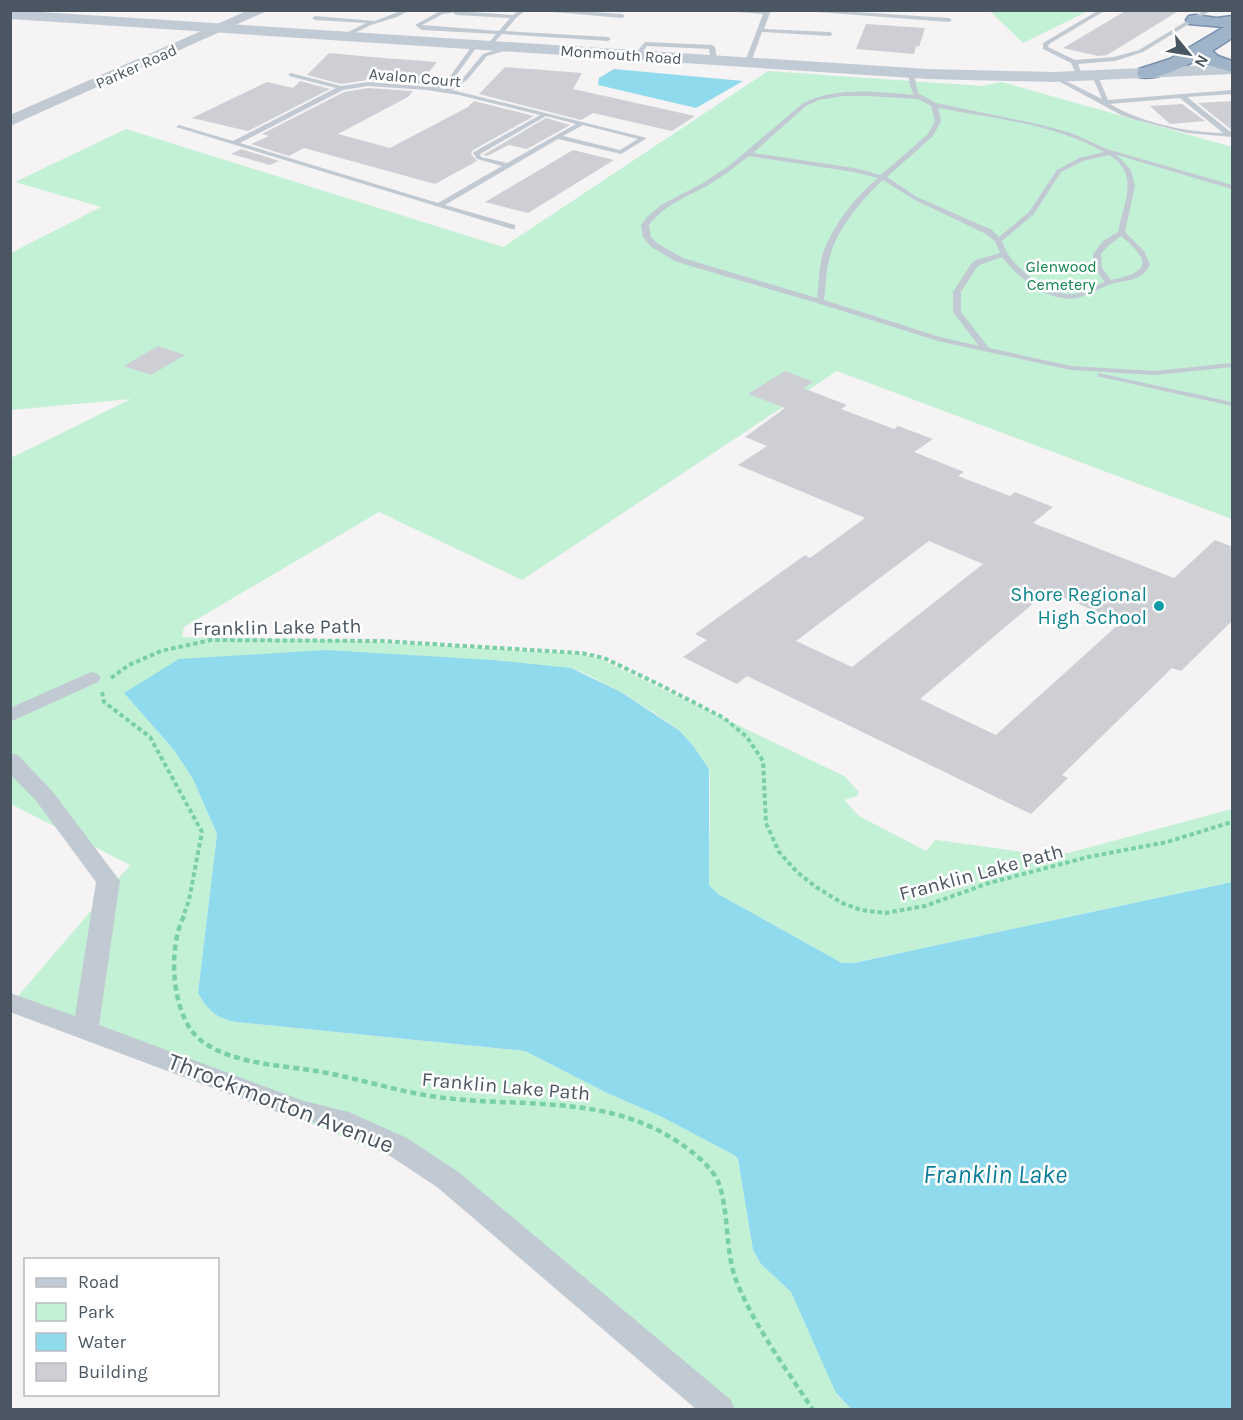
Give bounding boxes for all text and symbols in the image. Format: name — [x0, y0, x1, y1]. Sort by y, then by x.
north arrow — [1159, 24, 1219, 84]
street label: Parker Road — [93, 40, 180, 93]
street label: Monmouth Road — [560, 41, 682, 68]
text: N — [1190, 52, 1213, 71]
street label: Avalon Court — [368, 64, 462, 91]
park label: Glenwood Cemetery — [1025, 257, 1097, 294]
place label: Shore Regional High School — [1010, 583, 1147, 629]
marker: Shore Regional High School — [1152, 599, 1166, 613]
street label: Franklin Lake Path — [192, 615, 362, 640]
street label: Franklin Lake Path — [897, 840, 1066, 905]
street label: Throckmorton Avenue — [164, 1047, 398, 1159]
street label: Franklin Lake Path — [421, 1068, 591, 1105]
water label: Franklin Lake — [923, 1159, 1067, 1190]
legend — [24, 1258, 219, 1396]
text: Road — [78, 1271, 119, 1293]
text: Park — [78, 1301, 115, 1323]
text: Water — [78, 1331, 126, 1353]
text: Building — [78, 1361, 148, 1383]

